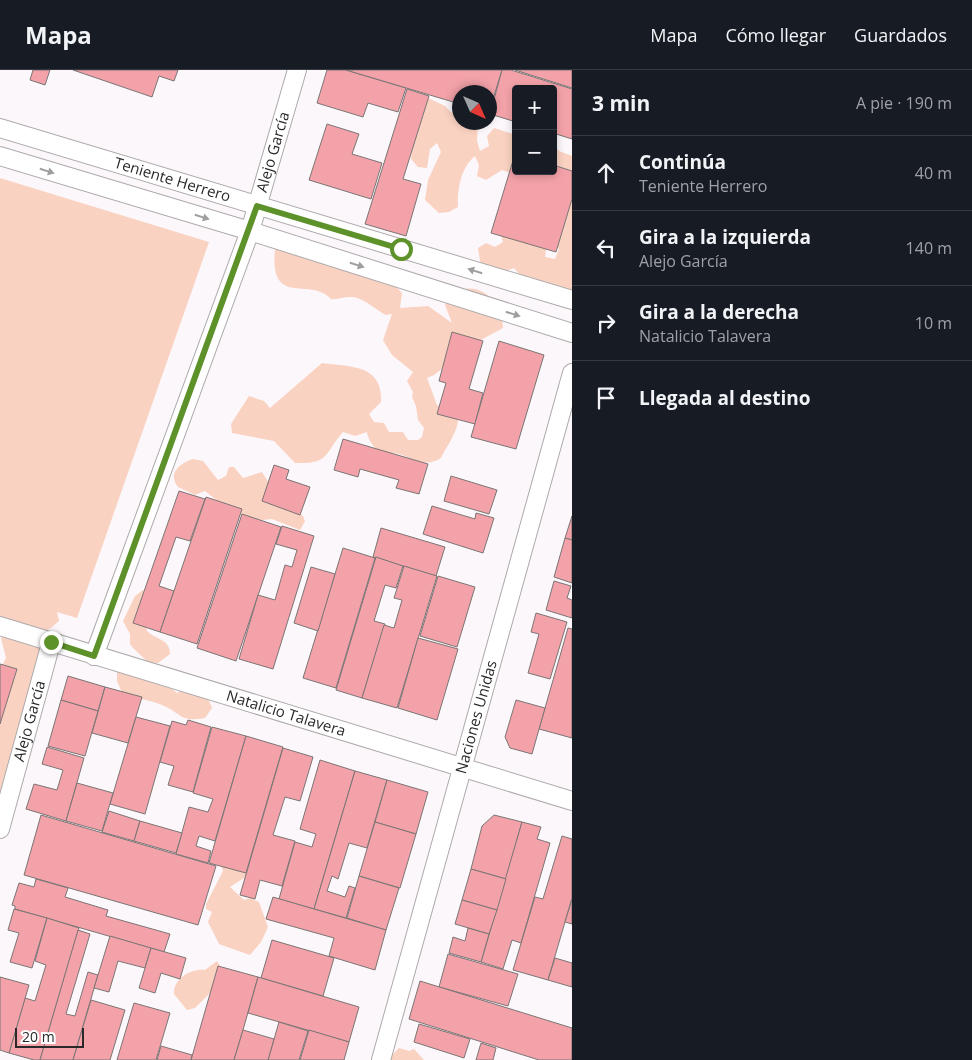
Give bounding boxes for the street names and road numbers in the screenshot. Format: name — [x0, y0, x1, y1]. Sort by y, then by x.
street label: Alejo García — [251, 109, 293, 194]
street label: Teniente Herrero — [112, 152, 233, 206]
street label: Naciones Unidas — [450, 658, 501, 776]
street label: Alejo García — [8, 678, 49, 763]
street label: Natalicio Talavera — [224, 685, 348, 740]

